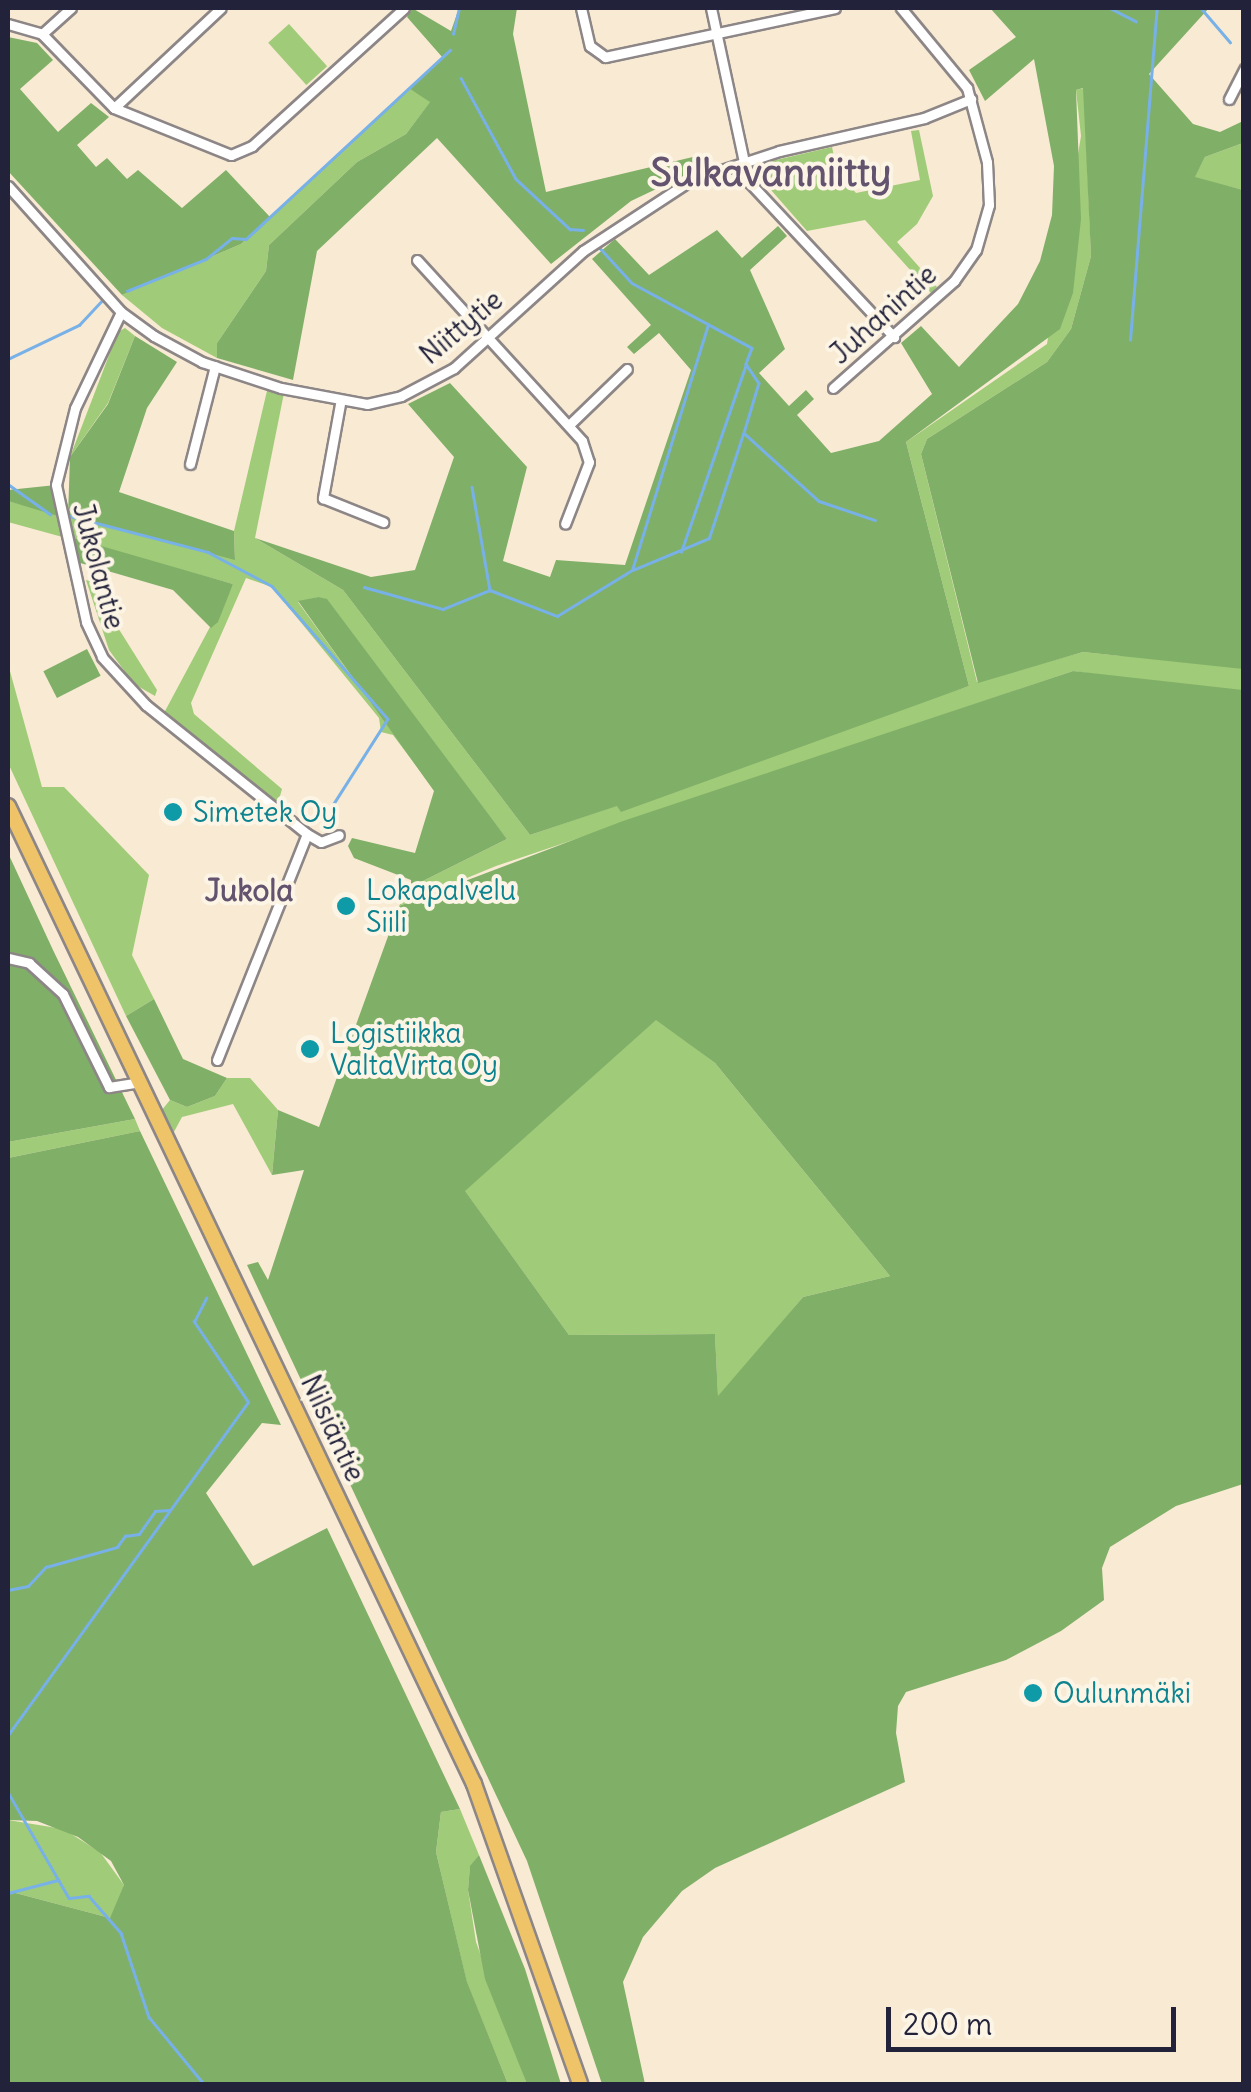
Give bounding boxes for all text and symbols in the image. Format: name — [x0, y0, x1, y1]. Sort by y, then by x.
district label: Sulkavanniitty — [651, 150, 891, 196]
street label: Juhanintie — [823, 257, 943, 371]
street label: Niittytie — [413, 283, 509, 371]
street label: Jukolantie — [66, 499, 132, 633]
place label: Simetek Oy — [193, 795, 337, 829]
marker: Simetek Oy — [162, 801, 184, 823]
district label: Jukola — [205, 872, 293, 908]
place label: Lokapalvelu Siili — [366, 873, 516, 939]
marker: Lokapalvelu Siili — [335, 895, 357, 917]
place label: Logistiikka ValtaVirta Oy — [330, 1016, 498, 1082]
marker: Logistiikka ValtaVirta Oy — [299, 1038, 321, 1060]
street label: Nilsiäntie — [294, 1369, 372, 1487]
place label: Oulunmäki — [1053, 1676, 1191, 1710]
marker: Oulunmäki — [1022, 1682, 1044, 1704]
scale bar — [891, 1987, 1181, 2049]
text: 200 m — [903, 2005, 992, 2043]

